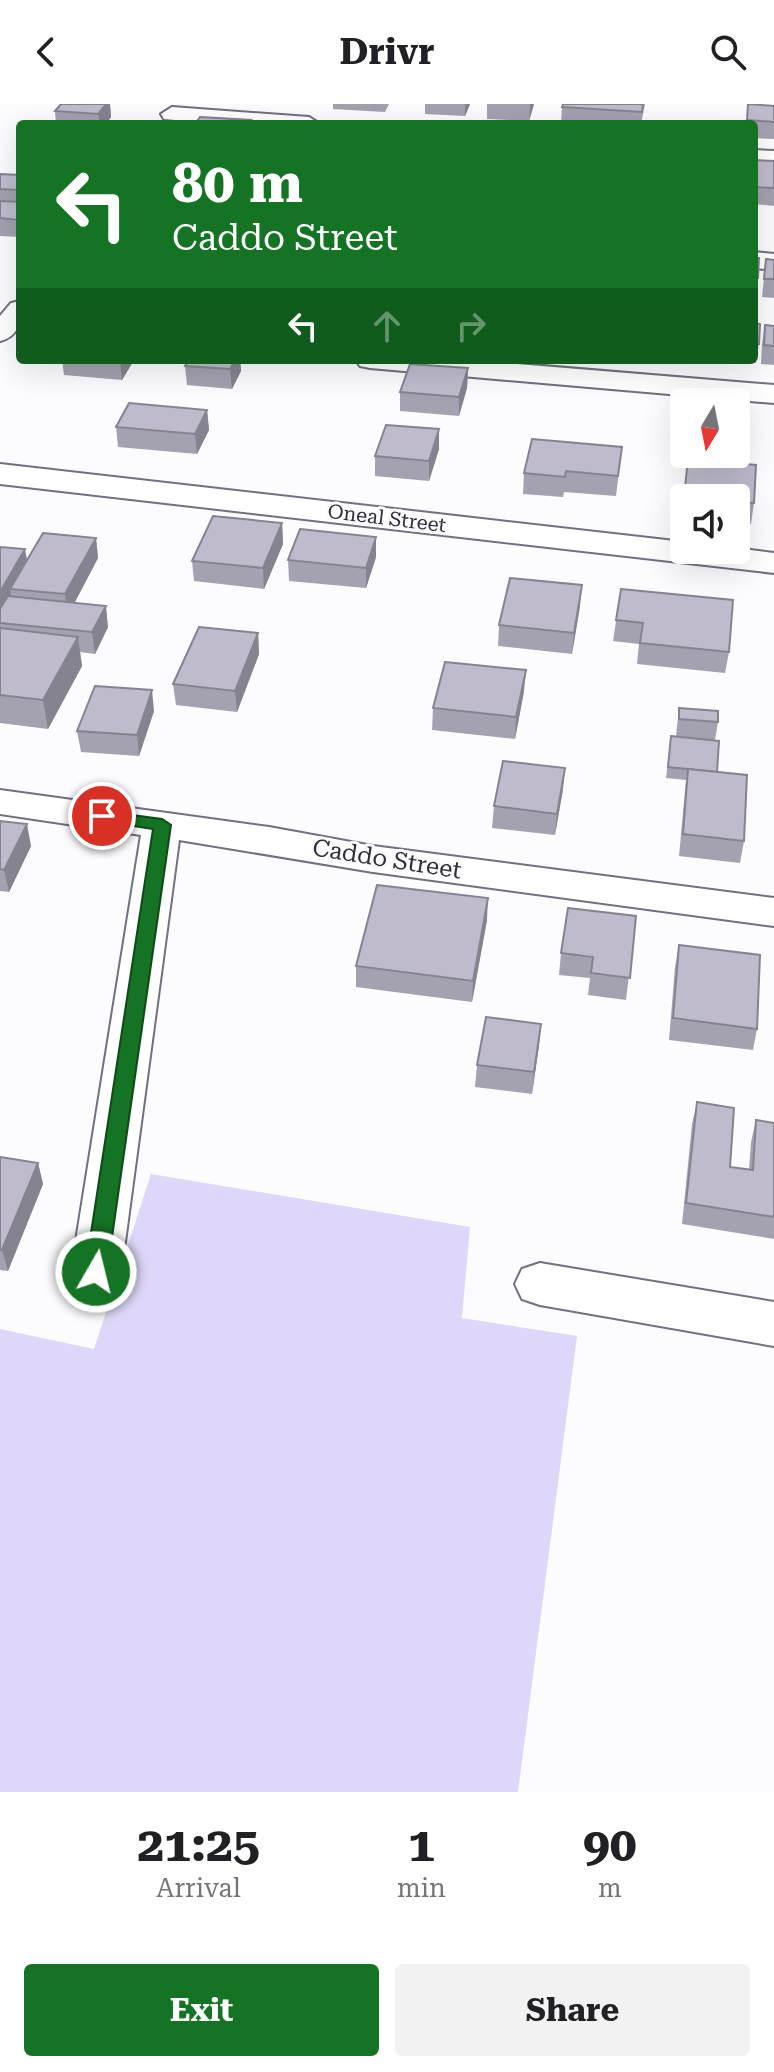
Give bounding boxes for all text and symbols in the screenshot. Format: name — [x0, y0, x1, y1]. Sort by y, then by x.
icon: back — [24, 30, 68, 74]
icon: search — [706, 30, 750, 74]
text: Drivr — [339, 31, 435, 73]
text: 80 m — [172, 150, 303, 216]
icon: left — [40, 152, 144, 256]
text: Caddo Street — [172, 217, 398, 259]
icon: left — [281, 304, 325, 348]
icon: ahead — [365, 304, 409, 348]
icon: right — [449, 304, 493, 348]
north arrow — [670, 388, 750, 468]
map controls — [670, 388, 750, 564]
button: sound — [670, 484, 750, 564]
street label: Oneal Street — [326, 499, 448, 537]
pin — [68, 782, 136, 850]
icon: arrive — [80, 794, 124, 838]
street label: Caddo Street — [311, 833, 464, 885]
position arrow — [54, 1230, 138, 1314]
text: 21:25 — [137, 1817, 260, 1873]
text: 1 — [408, 1817, 435, 1873]
text: 90 — [583, 1817, 637, 1873]
text: Arrival — [156, 1873, 241, 1903]
text: min — [397, 1873, 446, 1903]
text: m — [598, 1873, 622, 1903]
button: Exit — [24, 1964, 379, 2056]
button: Share — [395, 1964, 750, 2056]

